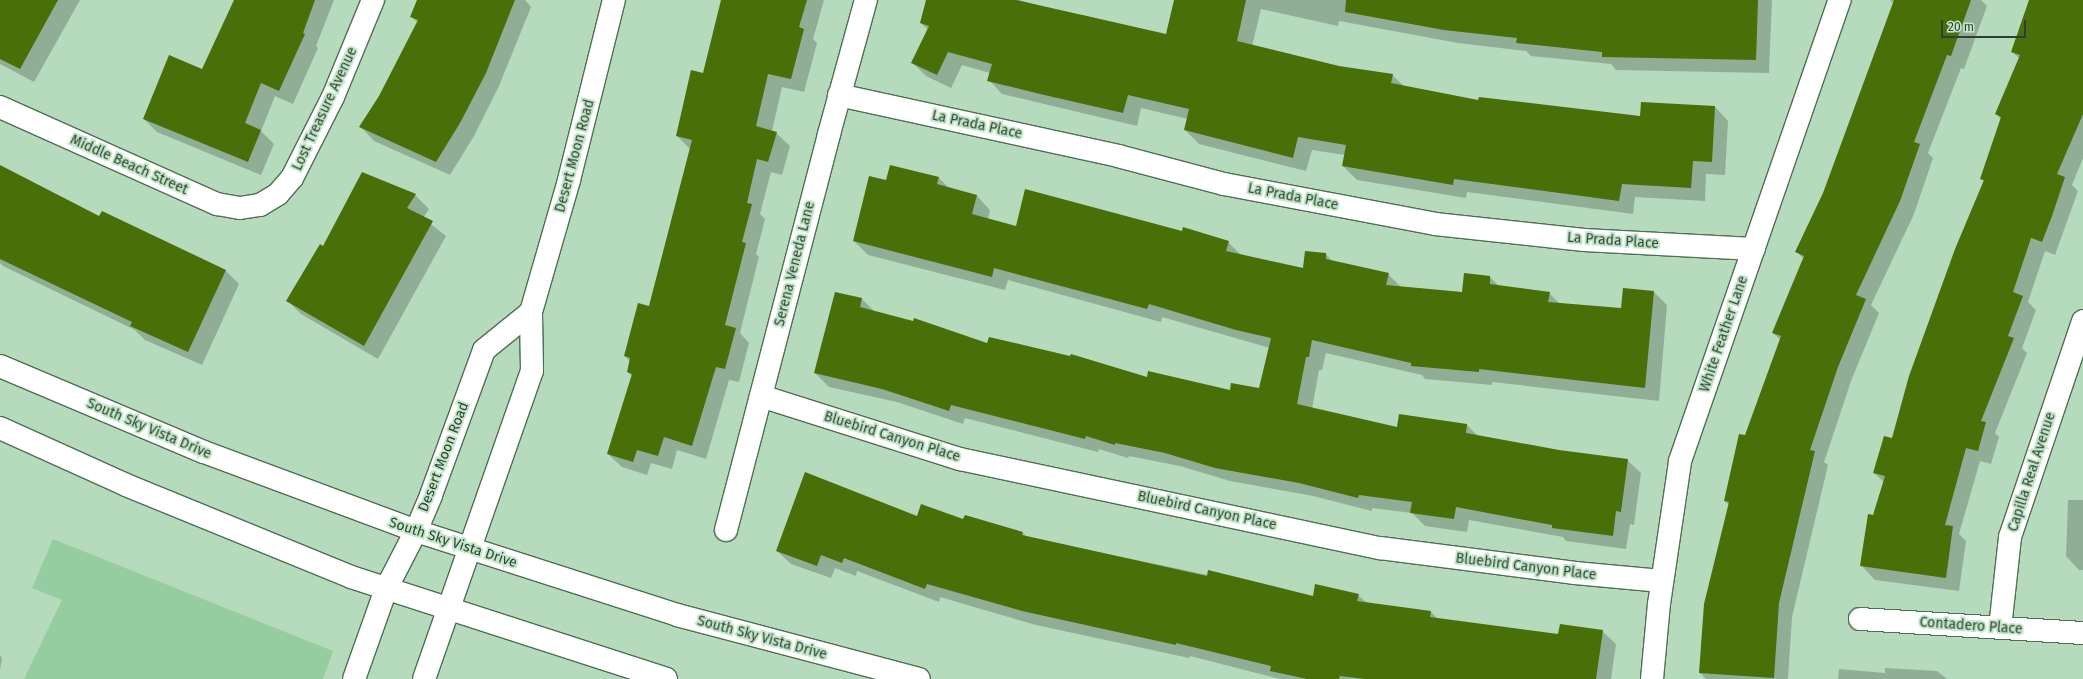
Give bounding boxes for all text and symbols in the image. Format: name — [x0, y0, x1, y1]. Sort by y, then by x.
scale bar — [1943, 12, 2028, 38]
text: 20 m — [1948, 20, 1974, 34]
street label: Lost Treasure Avenue — [289, 45, 361, 173]
street label: Desert Moon Road — [552, 98, 598, 214]
street label: La Prada Place — [930, 107, 1024, 143]
street label: Middle Beach Street — [67, 131, 191, 199]
street label: La Prada Place — [1246, 180, 1340, 214]
street label: Serena Veneda Lane — [771, 200, 819, 328]
street label: La Prada Place — [1567, 229, 1659, 253]
street label: White Feather Lane — [1696, 274, 1752, 394]
street label: South Sky Vista Drive — [84, 395, 214, 463]
street label: Desert Moon Road — [415, 400, 473, 514]
street label: Bluebird Canyon Place — [822, 408, 962, 466]
street label: Capilla Real Avenue — [2005, 410, 2059, 534]
street label: Bluebird Canyon Place — [1136, 488, 1278, 534]
street label: South Sky Vista Drive — [387, 514, 519, 572]
street label: Bluebird Canyon Place — [1455, 550, 1597, 584]
street label: South Sky Vista Drive — [695, 613, 829, 663]
street label: Contadero Place — [1919, 614, 2023, 638]

